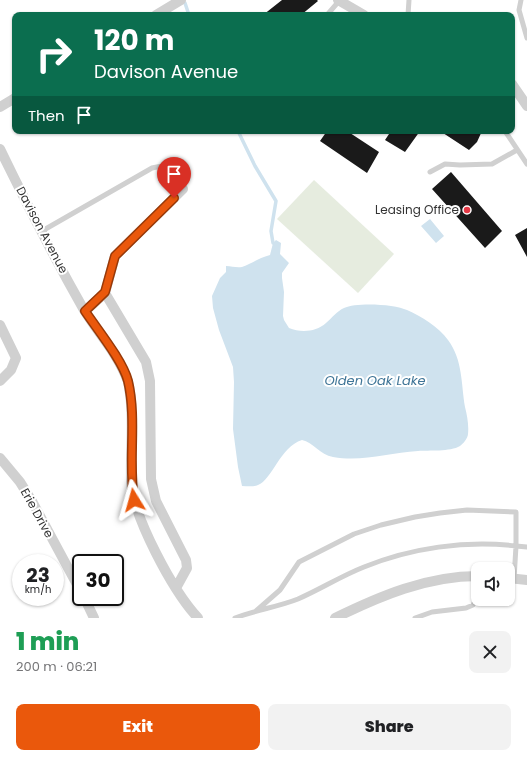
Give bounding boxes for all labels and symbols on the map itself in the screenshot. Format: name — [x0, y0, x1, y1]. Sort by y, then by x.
pin — [157, 157, 191, 198]
street label: Davison Avenue — [12, 183, 73, 276]
place label: Leasing Office — [375, 201, 459, 218]
marker: Leasing Office — [462, 205, 472, 215]
water label: Olden Oak Lake — [324, 371, 426, 390]
position arrow — [113, 479, 155, 521]
street label: Erie Drive — [17, 485, 58, 541]
speed limit sign: 30 — [72, 554, 124, 606]

